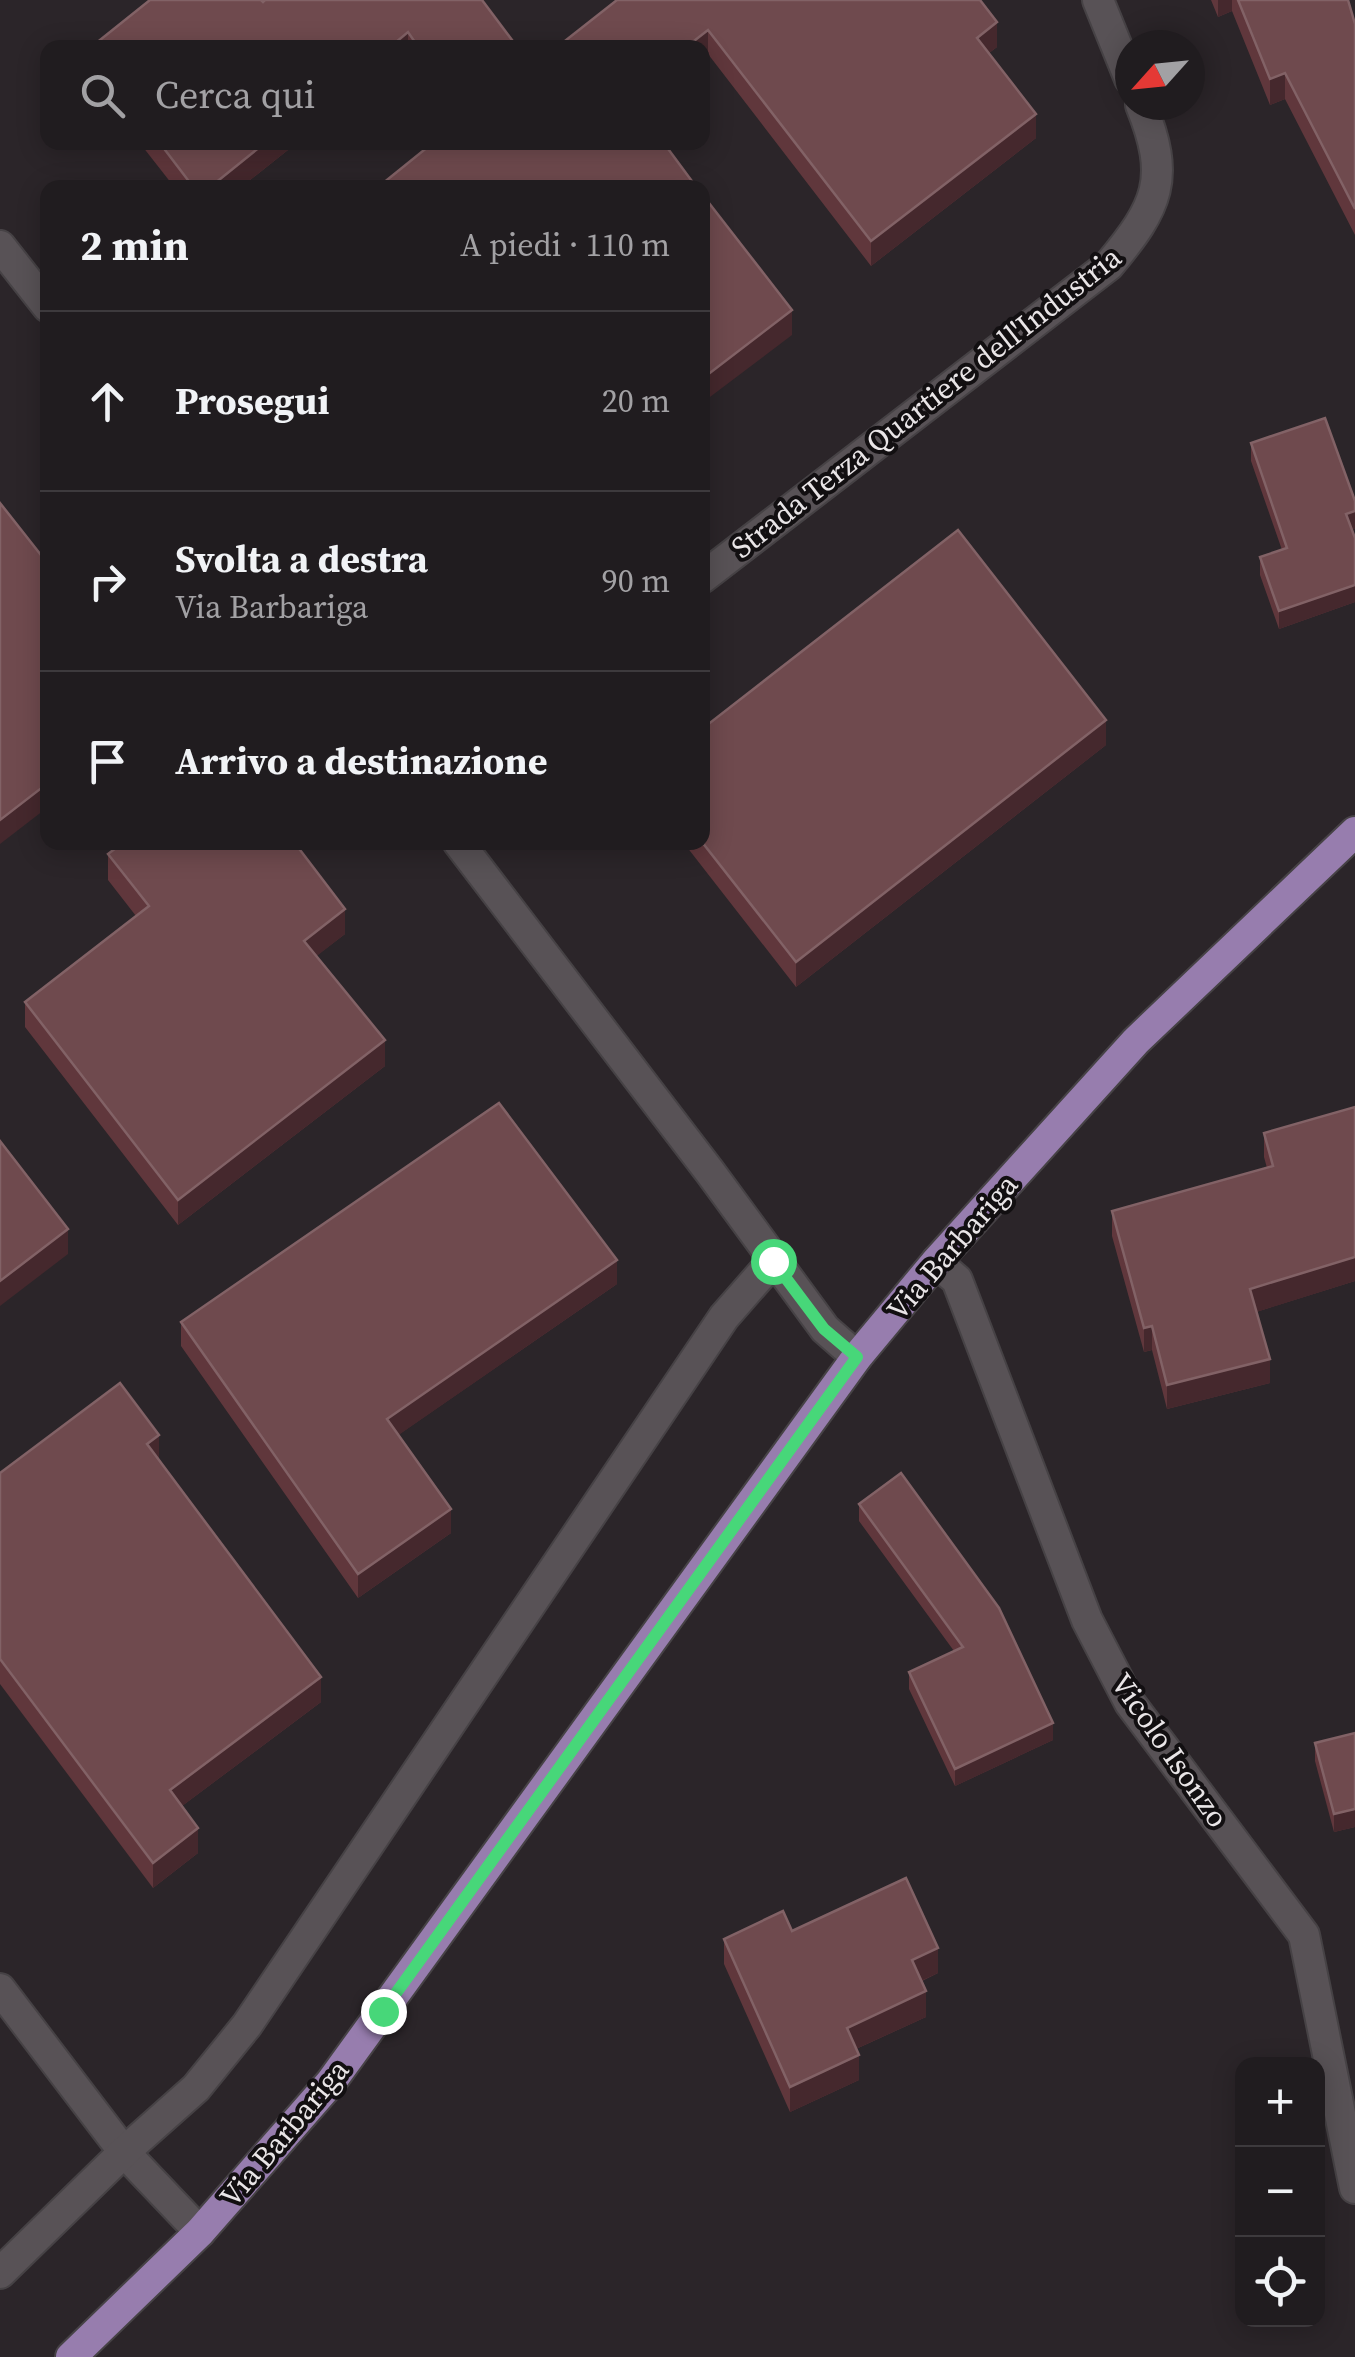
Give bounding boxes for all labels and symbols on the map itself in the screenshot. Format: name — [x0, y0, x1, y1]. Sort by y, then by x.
north arrow — [1115, 30, 1205, 120]
street label: Strada Terza Quartiere dell'Industria — [722, 236, 1130, 567]
street label: Via Barbariga — [877, 1165, 1027, 1329]
route start — [751, 1239, 797, 1285]
street label: Vicolo Isonzo — [1102, 1665, 1238, 1835]
route end — [361, 1989, 407, 2035]
street label: Via Barbariga — [210, 2050, 358, 2216]

